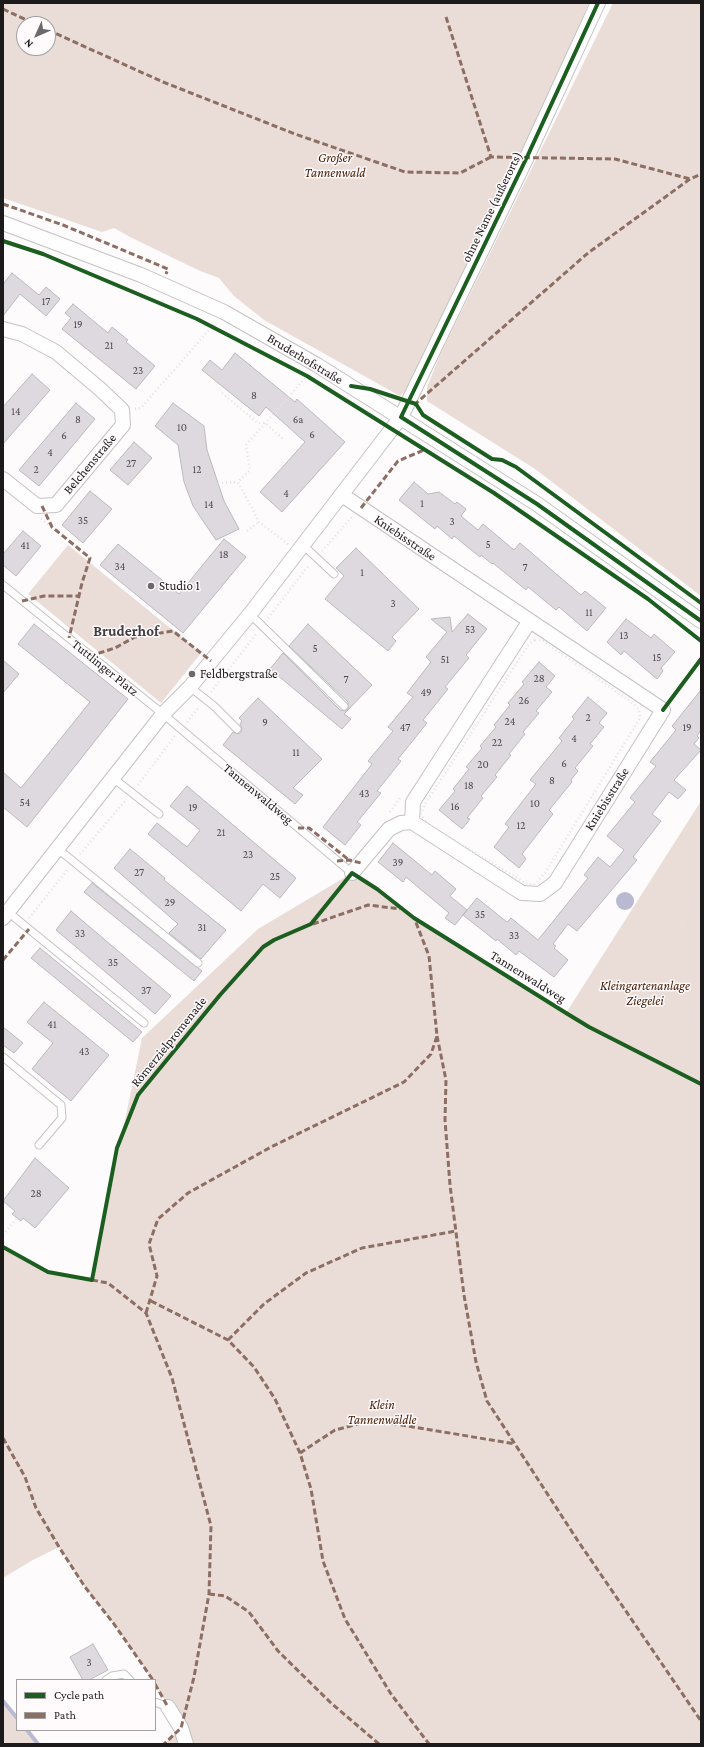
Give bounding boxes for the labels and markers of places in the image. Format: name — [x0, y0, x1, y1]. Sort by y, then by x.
place label: Studio 1 — [159, 578, 200, 594]
marker: Studio 1 — [146, 581, 156, 591]
place label: Feldbergstraße — [200, 666, 278, 682]
marker: Feldbergstraße — [187, 669, 197, 679]

